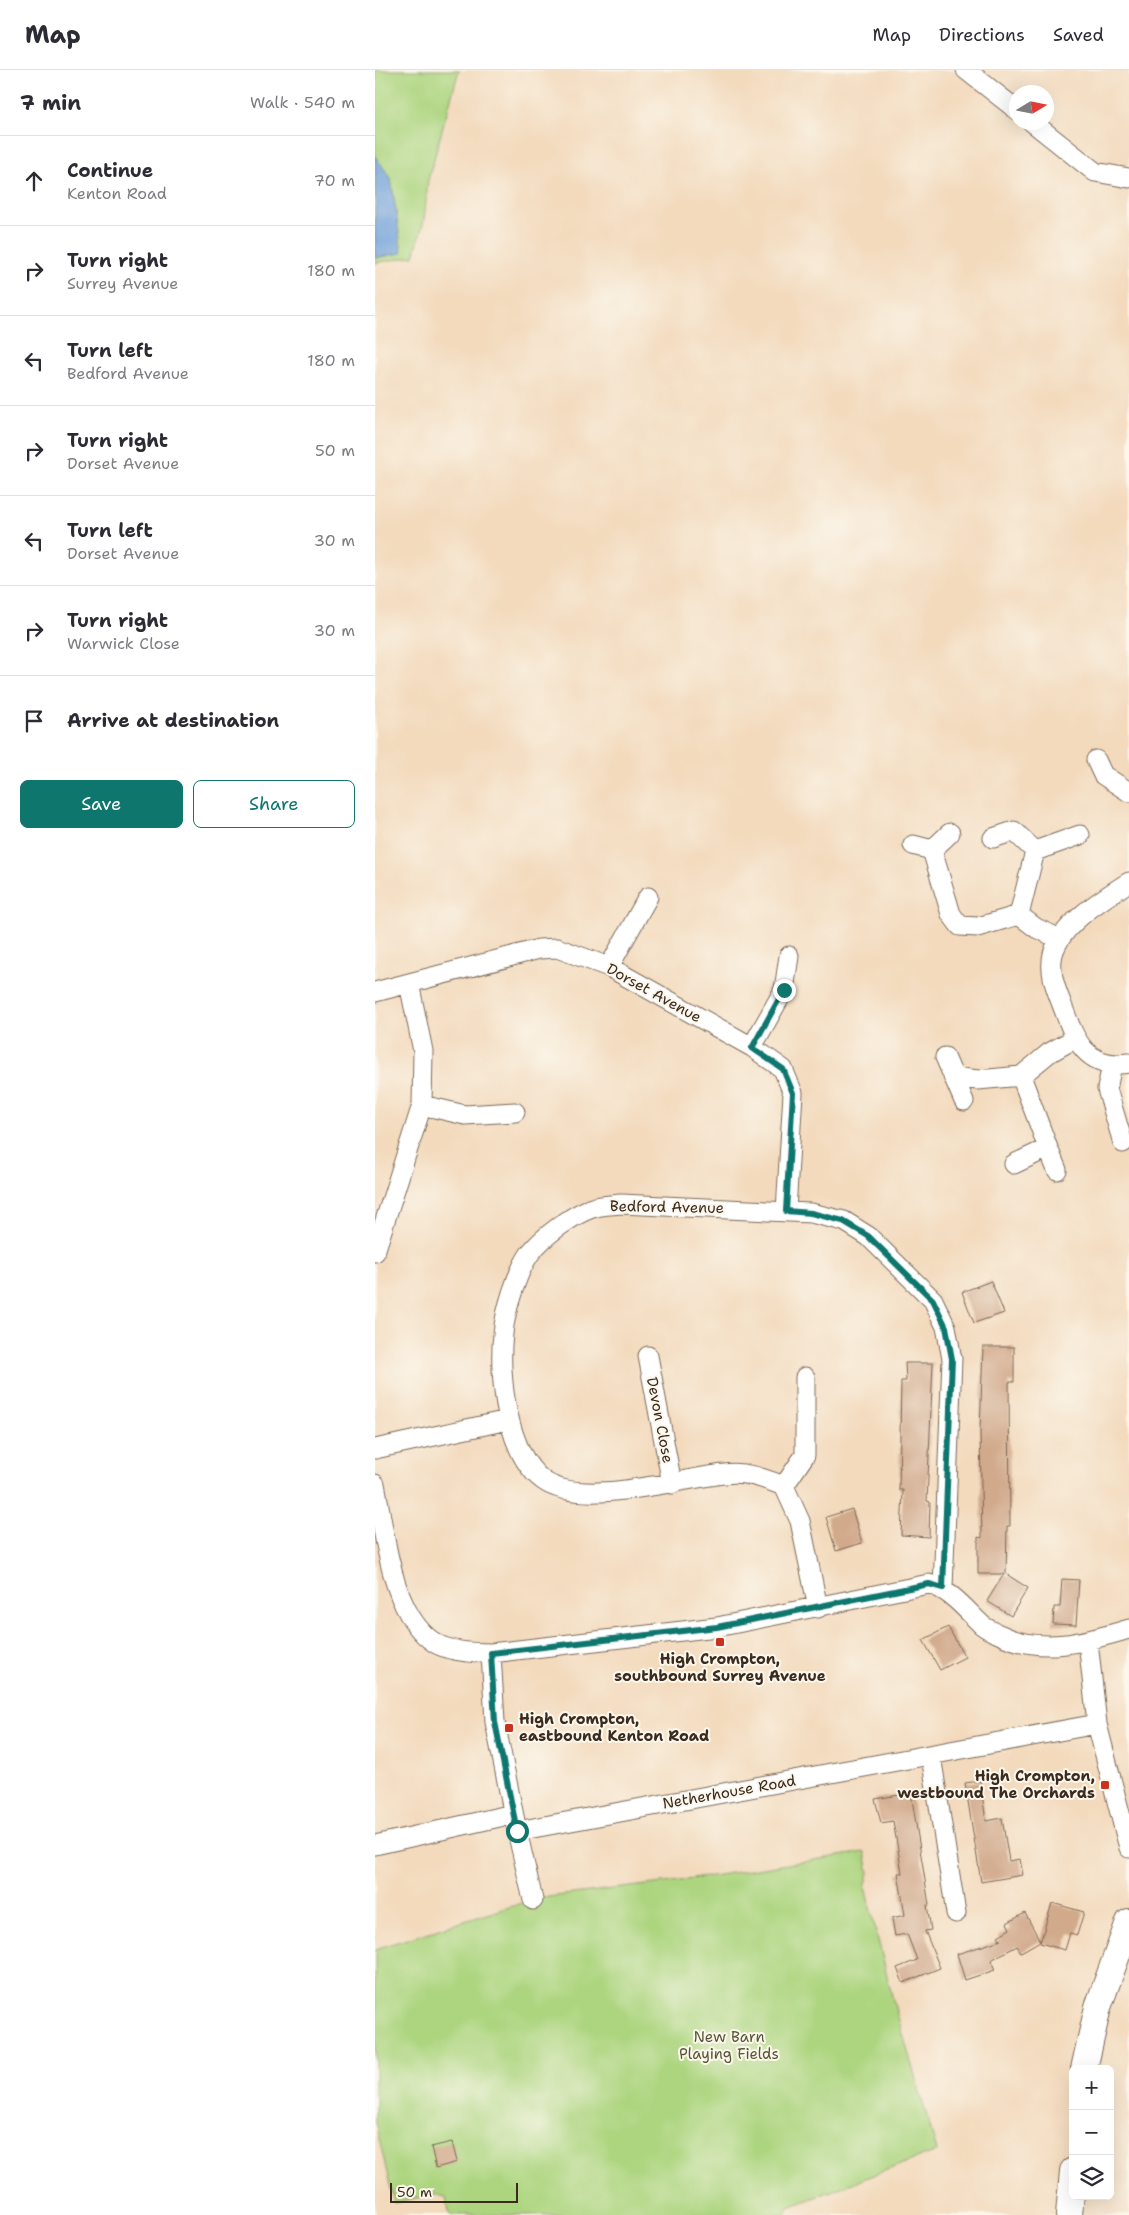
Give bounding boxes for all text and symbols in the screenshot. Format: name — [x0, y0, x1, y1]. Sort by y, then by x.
text: Map — [25, 19, 81, 51]
text: Map — [873, 23, 911, 47]
text: Directions — [939, 23, 1025, 47]
text: Saved — [1053, 23, 1104, 47]
north arrow — [1009, 85, 1054, 130]
text: 7 min — [20, 89, 81, 117]
text: Walk · 540 m — [250, 92, 355, 113]
text: Continue — [67, 158, 153, 183]
icon: ahead — [20, 167, 48, 195]
text: 70 m — [314, 170, 355, 191]
text: Kenton Road — [67, 183, 167, 204]
text: Turn right — [67, 248, 168, 273]
icon: right — [20, 257, 48, 285]
text: 180 m — [307, 260, 355, 281]
text: Surrey Avenue — [67, 273, 178, 294]
text: Turn left — [67, 338, 153, 363]
icon: left — [20, 347, 48, 375]
text: 180 m — [307, 350, 355, 371]
text: Bedford Avenue — [67, 363, 189, 384]
text: Turn right — [67, 428, 168, 453]
icon: right — [20, 437, 48, 465]
text: 50 m — [315, 440, 355, 461]
text: Dorset Avenue — [67, 453, 179, 474]
text: Turn left — [67, 518, 153, 543]
icon: left — [20, 527, 48, 555]
text: 30 m — [314, 530, 355, 551]
text: Dorset Avenue — [67, 543, 179, 564]
text: Turn right — [67, 608, 168, 633]
icon: right — [20, 617, 48, 645]
text: 30 m — [314, 620, 355, 641]
text: Warwick Close — [67, 633, 180, 654]
icon: arrive — [20, 707, 48, 735]
text: Arrive at destination — [67, 708, 279, 733]
button: Save — [20, 780, 183, 828]
button: Share — [193, 780, 355, 828]
street label: Dorset Avenue — [603, 959, 705, 1027]
route end — [773, 979, 796, 1002]
street label: Bedford Avenue — [610, 1196, 724, 1218]
street label: Devon Close — [642, 1375, 678, 1465]
marker: High Crompton, southbound Surrey Avenue — [714, 1636, 726, 1648]
place label: High Crompton, southbound Surrey Avenue — [614, 1649, 826, 1686]
place label: High Crompton, eastbound Kenton Road — [519, 1709, 709, 1746]
marker: High Crompton, eastbound Kenton Road — [503, 1722, 515, 1734]
place label: High Crompton, westbound The Orchards — [897, 1766, 1095, 1803]
street label: Netherhouse Road — [661, 1770, 798, 1814]
marker: High Crompton, westbound The Orchards — [1099, 1779, 1111, 1791]
route start — [506, 1820, 529, 1843]
park label: New Barn Playing Fields — [679, 2027, 779, 2064]
map controls — [1069, 2065, 1114, 2200]
button: + — [1069, 2065, 1114, 2110]
button: − — [1069, 2110, 1114, 2155]
button: layers — [1069, 2155, 1114, 2200]
scale bar — [390, 2180, 517, 2203]
text: 50 m — [397, 2183, 432, 2201]

